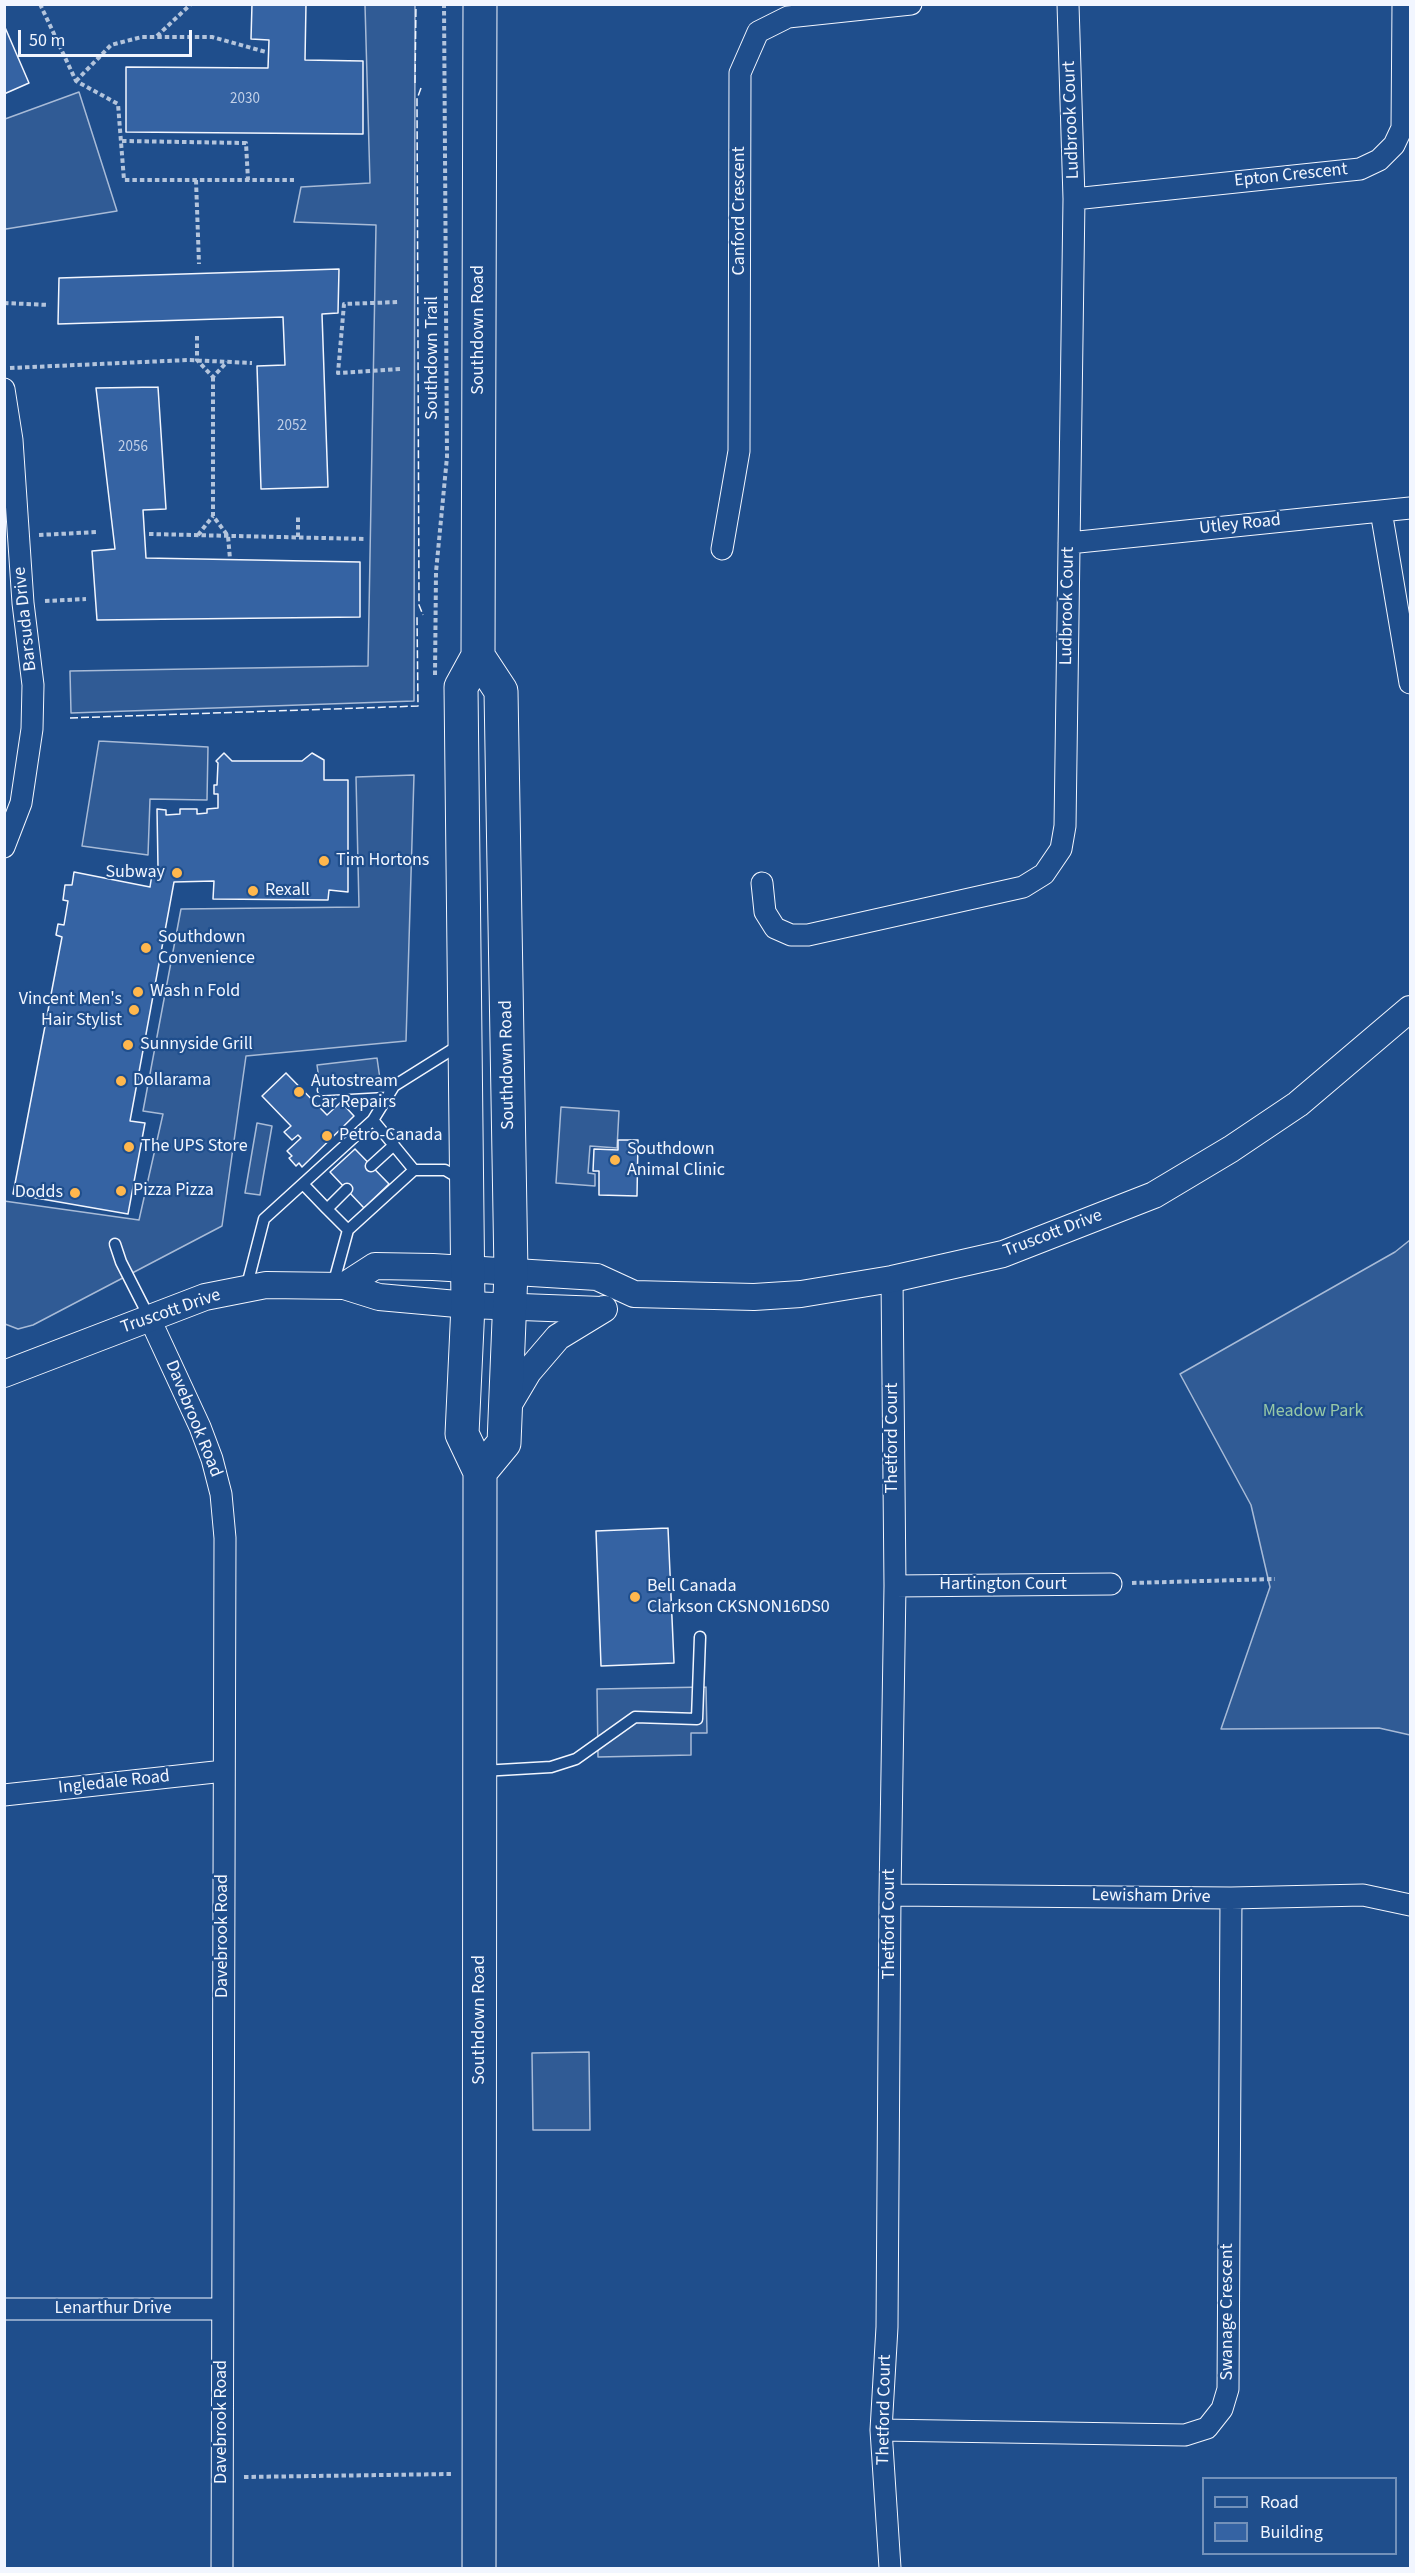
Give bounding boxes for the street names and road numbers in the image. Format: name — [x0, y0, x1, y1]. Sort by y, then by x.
street label: Ludbrook Court — [1059, 60, 1085, 180]
street label: Canford Crescent — [729, 146, 751, 276]
street label: Epton Crescent — [1233, 159, 1349, 193]
street label: Southdown Road — [468, 265, 490, 395]
street label: Southdown Trail — [422, 296, 444, 420]
street label: Utley Road — [1198, 510, 1282, 540]
street label: Ludbrook Court — [1056, 547, 1080, 665]
street label: Barsuda Drive — [10, 566, 42, 672]
street label: Southdown Road — [496, 1000, 520, 1130]
street label: Truscott Drive — [1001, 1205, 1105, 1263]
street label: Truscott Drive — [118, 1285, 224, 1339]
street label: Davebrook Road — [160, 1357, 226, 1481]
street label: Thetford Court — [882, 1383, 904, 1493]
street label: Hartington Court — [939, 1574, 1067, 1596]
street label: Ingledale Road — [57, 1766, 171, 1800]
street label: Thetford Court — [879, 1869, 901, 1979]
street label: Davebrook Road — [212, 1874, 234, 1998]
street label: Lewisham Drive — [1091, 1885, 1211, 1909]
street label: Southdown Road — [469, 1955, 491, 2085]
street label: Swanage Crescent — [1217, 2243, 1239, 2381]
street label: Lenarthur Drive — [54, 2298, 172, 2320]
street label: Thetford Court — [873, 2354, 897, 2466]
street label: Davebrook Road — [211, 2360, 233, 2484]

